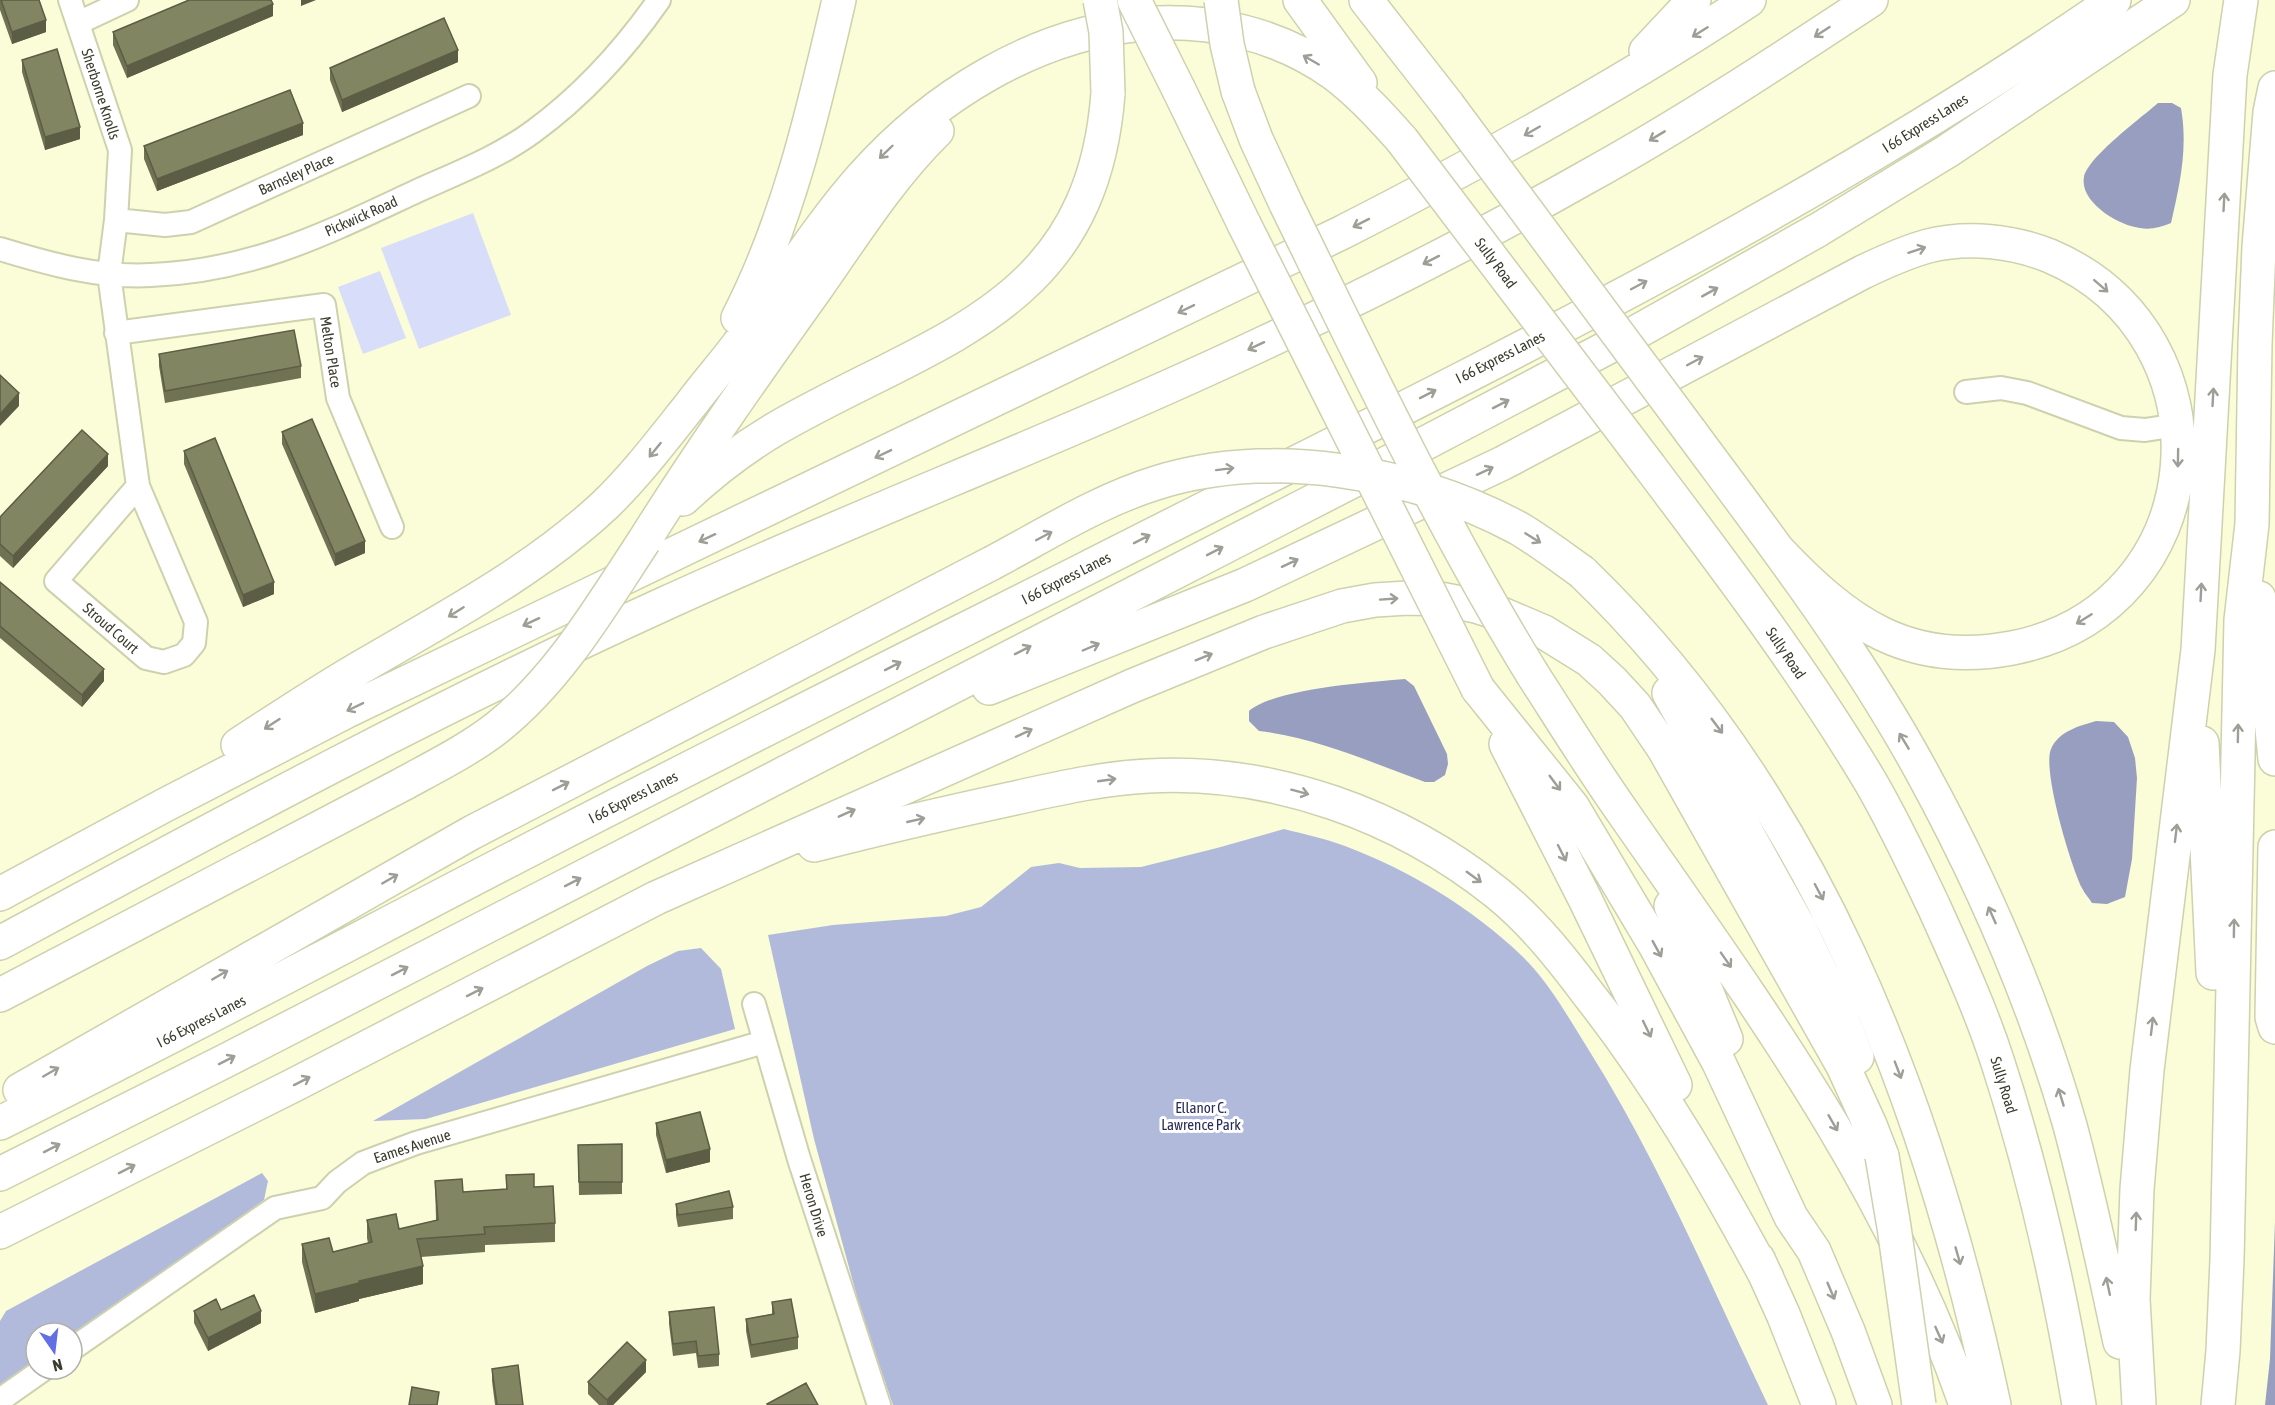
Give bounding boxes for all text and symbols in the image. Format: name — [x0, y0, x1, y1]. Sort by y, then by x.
one-way arrow — [1692, 26, 1709, 38]
one-way arrow — [1815, 26, 1831, 38]
street label: Sherborne Knolls — [78, 46, 124, 142]
one-way arrow — [1303, 54, 1320, 66]
street label: I 66 Express Lanes — [1879, 90, 1971, 156]
one-way arrow — [1524, 126, 1542, 137]
one-way arrow — [1649, 130, 1666, 142]
one-way arrow — [879, 145, 894, 159]
street label: Barnsley Place — [256, 150, 336, 198]
street label: Pickwick Road — [322, 192, 400, 240]
one-way arrow — [2218, 193, 2229, 213]
one-way arrow — [1352, 218, 1370, 229]
street label: Sully Road — [1472, 235, 1520, 291]
one-way arrow — [1907, 244, 1926, 255]
one-way arrow — [1423, 254, 1440, 266]
one-way arrow — [1630, 279, 1647, 291]
one-way arrow — [2093, 280, 2109, 293]
one-way arrow — [1701, 285, 1718, 297]
one-way arrow — [1177, 304, 1195, 316]
street label: Melton Place — [317, 315, 345, 389]
street label: I 66 Express Lanes — [1453, 327, 1547, 387]
one-way arrow — [1248, 341, 1266, 352]
one-way arrow — [1686, 355, 1704, 366]
one-way arrow — [1419, 388, 1437, 399]
one-way arrow — [2207, 388, 2218, 408]
one-way arrow — [1492, 398, 1509, 410]
one-way arrow — [649, 442, 662, 458]
one-way arrow — [2172, 447, 2184, 467]
one-way arrow — [874, 449, 892, 461]
one-way arrow — [1215, 463, 1235, 474]
one-way arrow — [1476, 464, 1494, 476]
one-way arrow — [1034, 530, 1052, 541]
one-way arrow — [1524, 532, 1541, 544]
one-way arrow — [698, 533, 716, 545]
one-way arrow — [1133, 533, 1151, 545]
one-way arrow — [1206, 544, 1224, 556]
street label: I 66 Express Lanes — [1019, 548, 1113, 608]
one-way arrow — [1281, 557, 1299, 569]
one-way arrow — [2196, 582, 2207, 602]
one-way arrow — [1379, 593, 1398, 604]
street label: Stroud Court — [80, 599, 142, 657]
one-way arrow — [448, 606, 465, 618]
one-way arrow — [2076, 613, 2093, 625]
one-way arrow — [522, 617, 540, 629]
street label: Sully Road — [1763, 624, 1809, 682]
one-way arrow — [1081, 641, 1100, 652]
one-way arrow — [1014, 643, 1032, 655]
one-way arrow — [1194, 651, 1212, 662]
one-way arrow — [884, 659, 902, 671]
one-way arrow — [347, 702, 365, 713]
one-way arrow — [263, 717, 280, 730]
one-way arrow — [1710, 718, 1723, 734]
one-way arrow — [2233, 724, 2244, 744]
one-way arrow — [1015, 727, 1033, 739]
one-way arrow — [1898, 733, 1910, 750]
street label: I 66 Express Lanes — [586, 767, 680, 827]
one-way arrow — [1096, 774, 1116, 785]
one-way arrow — [1548, 775, 1561, 791]
one-way arrow — [552, 779, 570, 791]
one-way arrow — [1290, 787, 1309, 799]
one-way arrow — [837, 807, 855, 819]
one-way arrow — [906, 814, 925, 826]
one-way arrow — [2170, 823, 2181, 843]
one-way arrow — [1557, 844, 1568, 862]
one-way arrow — [1466, 870, 1482, 883]
one-way arrow — [381, 873, 398, 885]
one-way arrow — [564, 875, 582, 887]
one-way arrow — [1814, 883, 1826, 901]
one-way arrow — [1986, 906, 1998, 924]
one-way arrow — [2229, 919, 2240, 939]
one-way arrow — [1651, 940, 1663, 957]
one-way arrow — [1720, 952, 1732, 968]
one-way arrow — [390, 964, 408, 976]
one-way arrow — [211, 969, 228, 981]
one-way arrow — [466, 986, 484, 998]
street label: I 66 Express Lanes — [154, 991, 248, 1051]
one-way arrow — [2147, 1017, 2158, 1037]
one-way arrow — [1642, 1019, 1654, 1037]
one-way arrow — [217, 1054, 235, 1066]
street label: Sully Road — [1987, 1055, 2021, 1115]
one-way arrow — [1893, 1061, 1904, 1079]
one-way arrow — [42, 1066, 59, 1078]
one-way arrow — [292, 1075, 310, 1086]
one-way arrow — [2055, 1088, 2066, 1107]
park label: Ellanor C. Lawrence Park — [1161, 1099, 1241, 1133]
one-way arrow — [1827, 1114, 1839, 1131]
street label: Eames Avenue — [371, 1126, 453, 1166]
one-way arrow — [43, 1142, 61, 1153]
one-way arrow — [118, 1162, 136, 1174]
street label: Heron Drive — [796, 1171, 832, 1239]
one-way arrow — [2130, 1211, 2142, 1231]
one-way arrow — [1952, 1246, 1964, 1265]
one-way arrow — [2102, 1277, 2113, 1296]
one-way arrow — [1826, 1281, 1837, 1300]
north arrow — [24, 1321, 84, 1381]
one-way arrow — [1934, 1325, 1946, 1343]
text: N — [51, 1356, 64, 1375]

